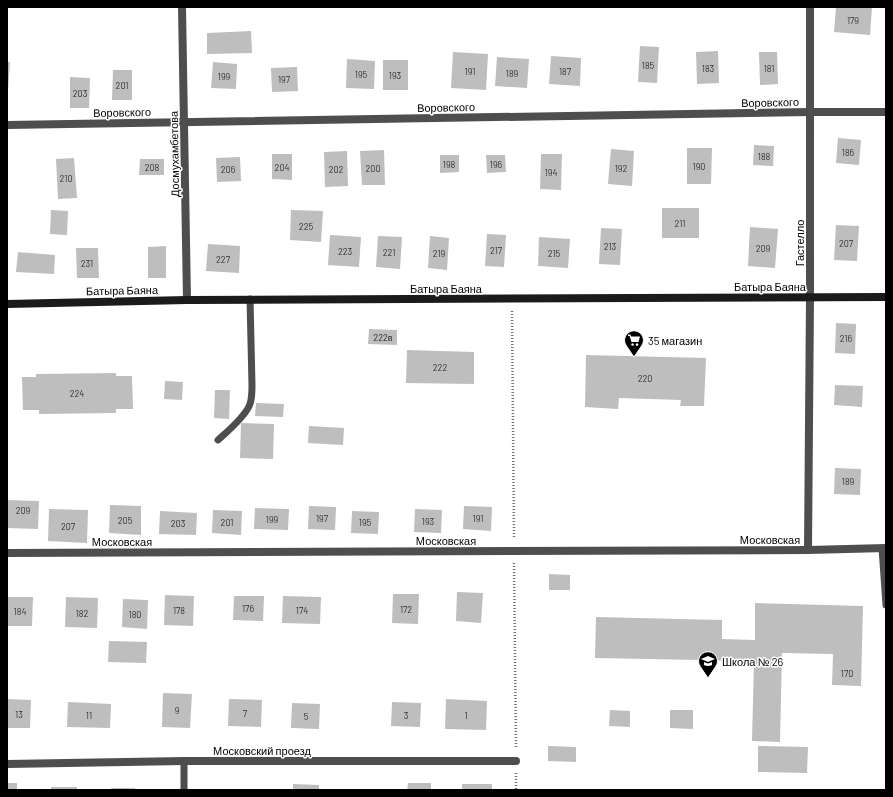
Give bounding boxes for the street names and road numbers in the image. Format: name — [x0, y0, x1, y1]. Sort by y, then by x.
street label: Воровского — [741, 95, 799, 109]
street label: Воровского — [417, 100, 475, 114]
street label: Воровского — [93, 105, 151, 119]
street label: Досмухамбетова — [167, 110, 181, 197]
street label: Гастелло — [793, 220, 806, 266]
street label: Батыра Баяна — [734, 280, 807, 293]
street label: Батыра Баяна — [410, 282, 483, 295]
street label: Батыра Баяна — [86, 283, 159, 297]
street label: Московская — [740, 533, 800, 546]
street label: Московская — [416, 534, 476, 547]
street label: Московская — [92, 535, 152, 548]
street label: Московский проезд — [213, 744, 311, 757]

